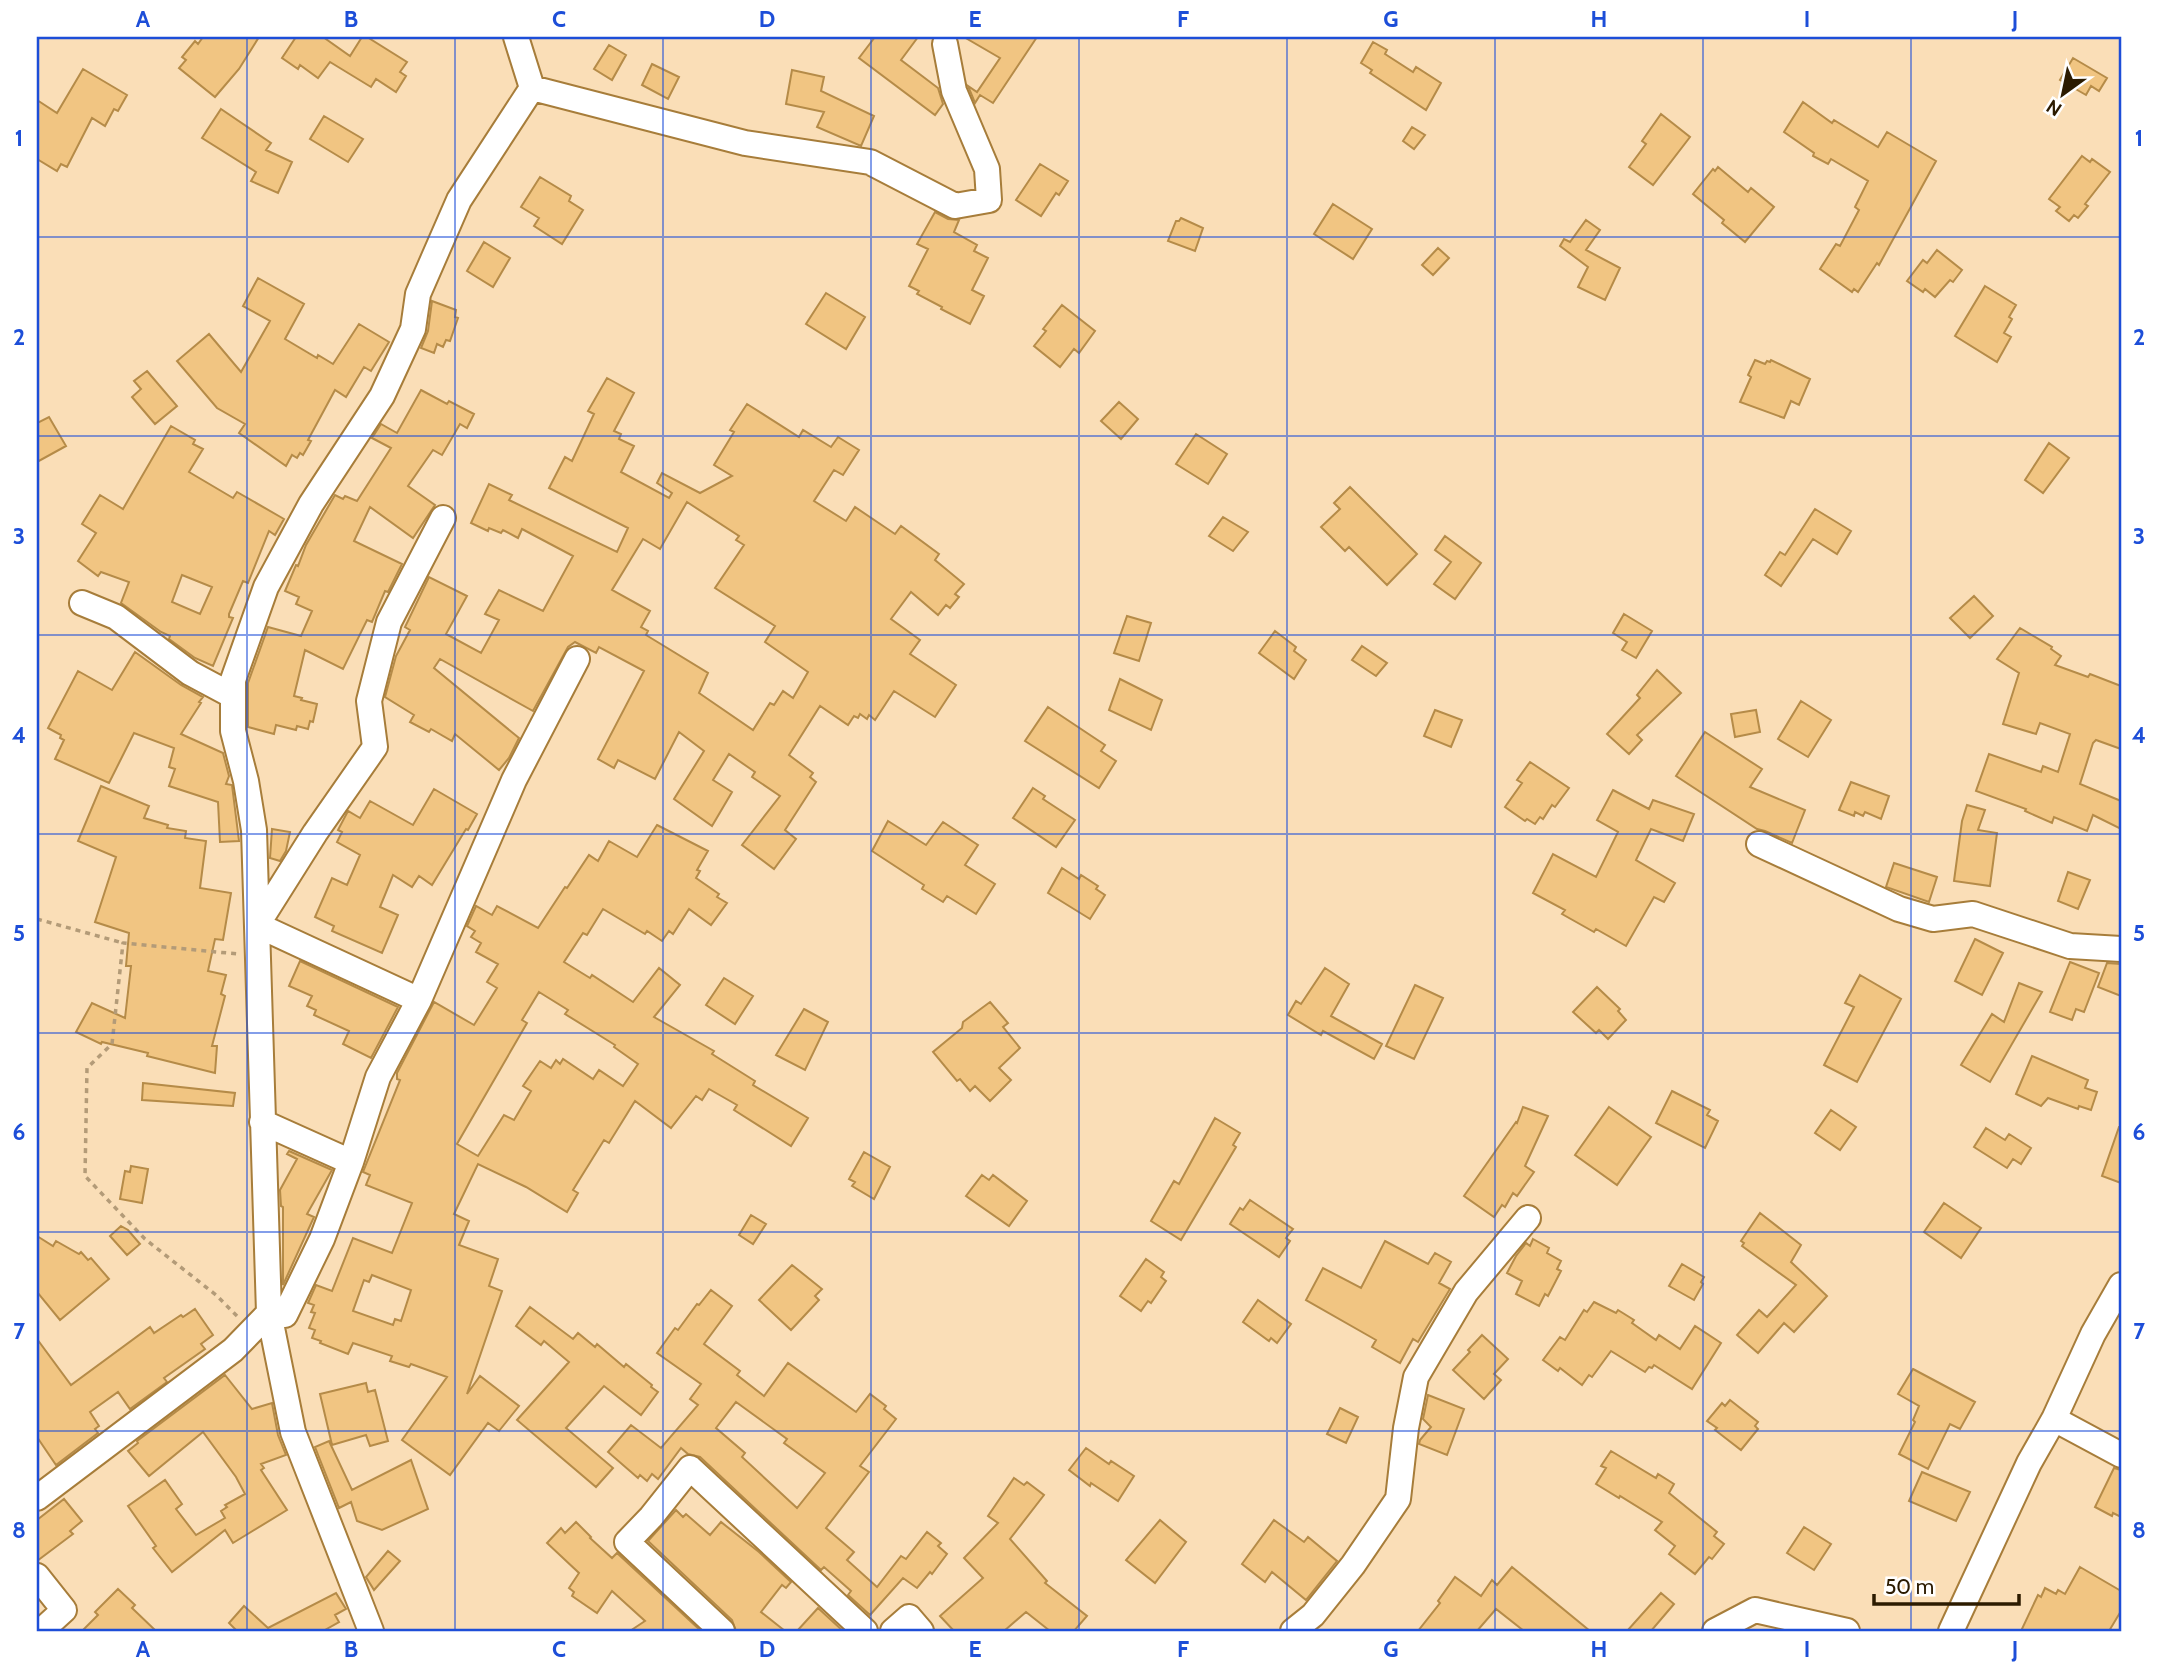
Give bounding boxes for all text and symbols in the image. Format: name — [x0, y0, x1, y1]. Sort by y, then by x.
text: A — [136, 5, 151, 33]
text: B — [344, 5, 358, 33]
text: C — [552, 5, 566, 33]
text: D — [759, 5, 775, 33]
text: E — [968, 5, 982, 33]
text: F — [1177, 5, 1189, 33]
text: G — [1383, 5, 1399, 33]
text: H — [1591, 5, 1607, 33]
text: I — [1804, 5, 1810, 33]
text: J — [2011, 5, 2018, 33]
north arrow — [2028, 60, 2098, 130]
text: N — [2042, 95, 2066, 121]
text: 1 — [15, 124, 23, 152]
text: 1 — [2135, 124, 2143, 152]
text: 2 — [13, 323, 25, 351]
text: 2 — [2133, 323, 2145, 351]
text: 3 — [13, 522, 25, 550]
text: 3 — [2133, 522, 2145, 550]
text: 4 — [12, 721, 26, 749]
text: 4 — [2132, 721, 2146, 749]
text: 5 — [13, 919, 25, 947]
text: 5 — [2133, 919, 2145, 947]
text: 6 — [13, 1118, 25, 1146]
text: 6 — [2133, 1118, 2145, 1146]
text: 7 — [13, 1317, 25, 1345]
text: 7 — [2133, 1317, 2145, 1345]
text: 8 — [12, 1516, 26, 1544]
text: 8 — [2132, 1516, 2146, 1544]
scale bar — [1874, 1563, 2020, 1607]
text: 50 m — [1885, 1574, 1934, 1599]
text: A — [136, 1635, 151, 1663]
text: B — [344, 1635, 358, 1663]
text: C — [552, 1635, 566, 1663]
text: D — [759, 1635, 775, 1663]
text: E — [968, 1635, 982, 1663]
text: F — [1177, 1635, 1189, 1663]
text: G — [1383, 1635, 1399, 1663]
text: H — [1591, 1635, 1607, 1663]
text: I — [1804, 1635, 1810, 1663]
text: J — [2011, 1635, 2018, 1663]

